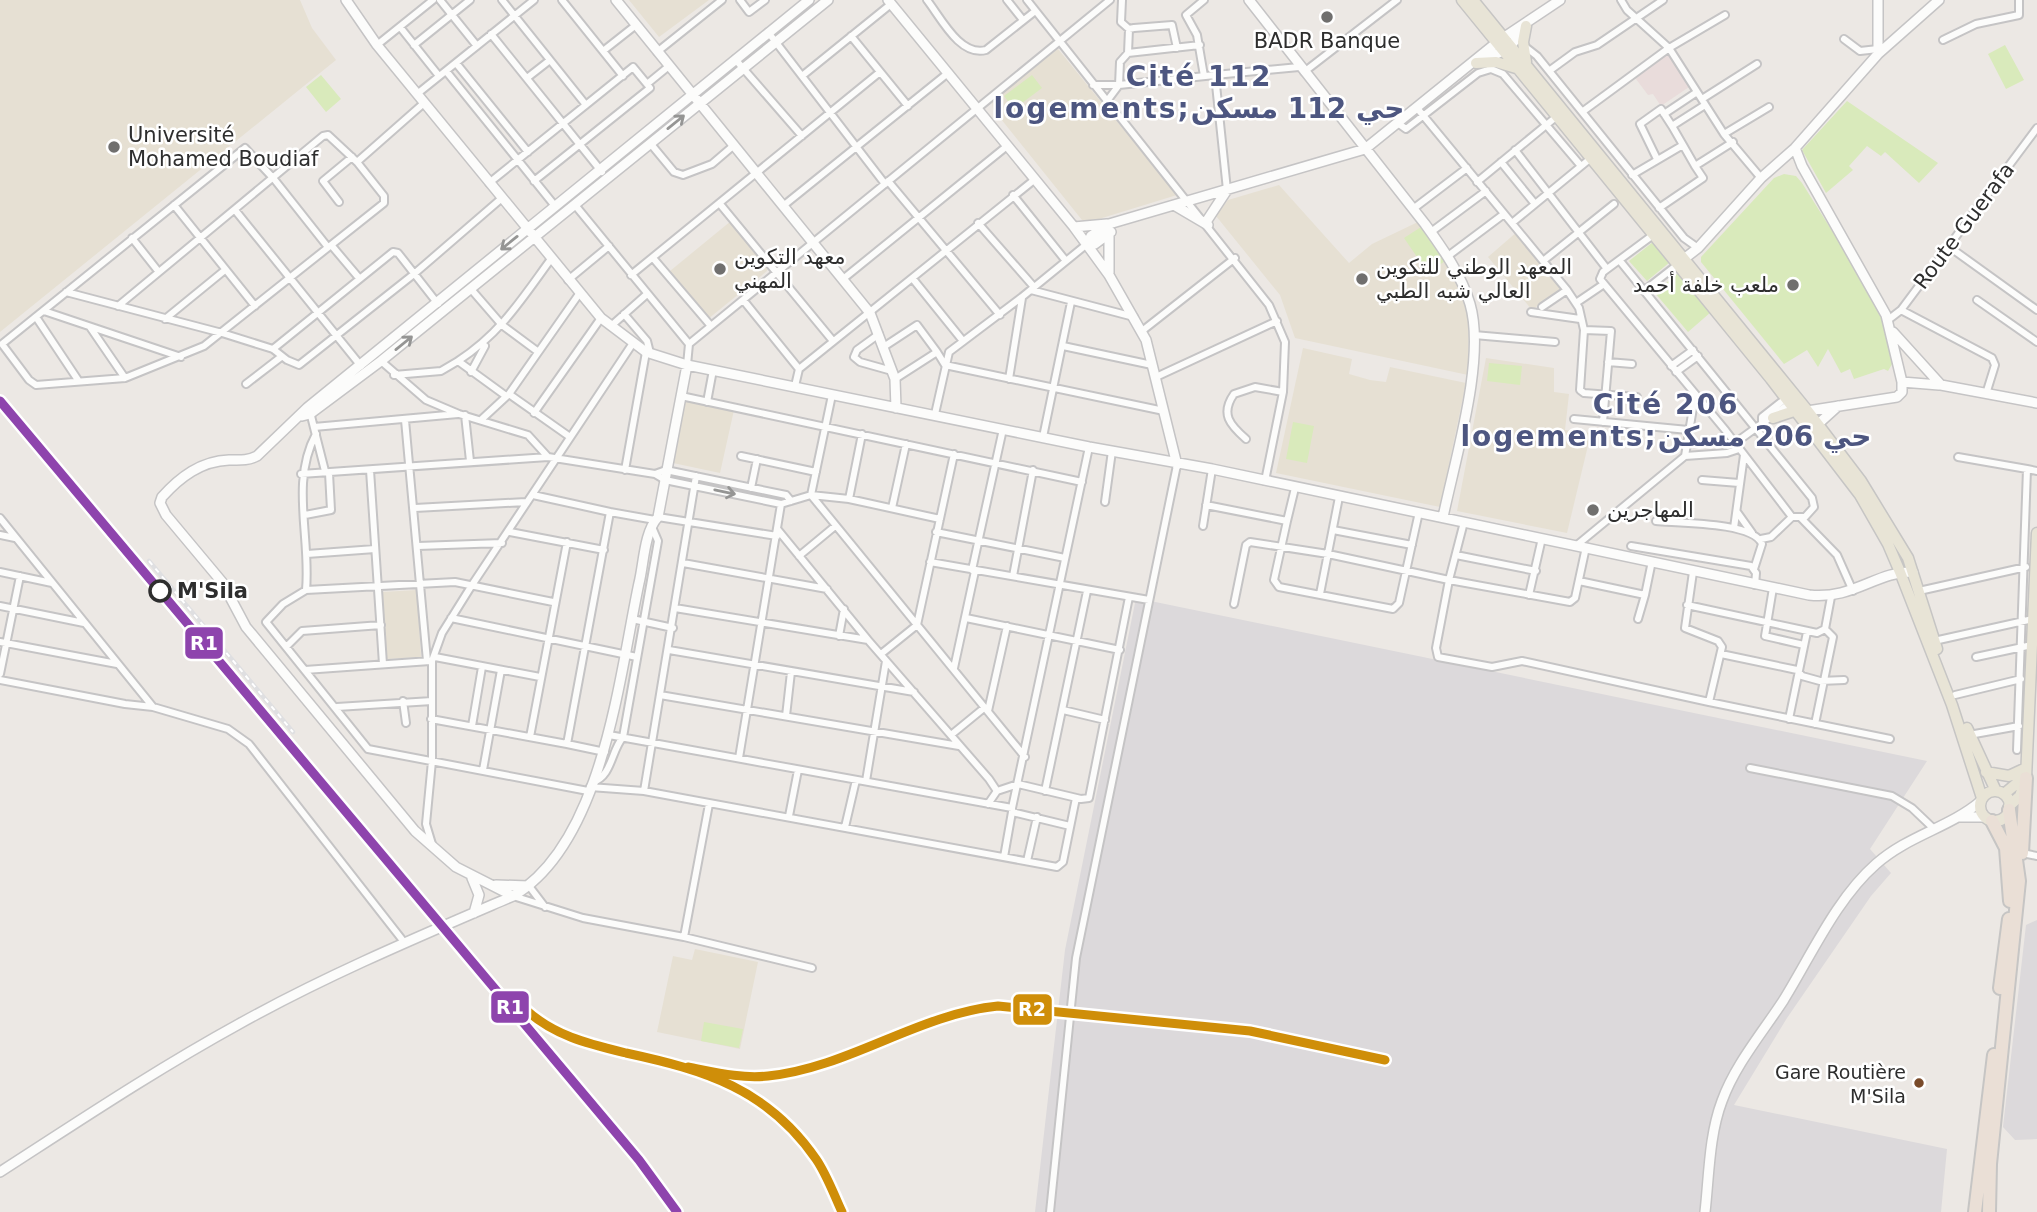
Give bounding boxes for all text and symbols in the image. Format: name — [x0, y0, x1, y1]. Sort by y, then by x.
marker: BADR Banque — [1319, 9, 1335, 25]
place label: BADR Banque — [1254, 29, 1400, 53]
district label: Cité 112 logements;حي 112 مسكن — [994, 60, 1405, 125]
one-way arrow — [666, 114, 684, 130]
place label: Université Mohamed Boudiaf — [128, 123, 319, 171]
marker: Université Mohamed Boudiaf — [106, 139, 122, 155]
street label: Route Guerafa — [1909, 158, 2019, 294]
one-way arrow — [500, 236, 518, 251]
place label: معهد التكوين المهني — [734, 245, 846, 293]
place label: المعهد الوطني للتكوين العالي شبه الطبي — [1376, 255, 1572, 303]
marker: معهد التكوين المهني — [712, 261, 728, 277]
marker: المعهد الوطني للتكوين العالي شبه الطبي — [1354, 271, 1370, 287]
place label: ملعب خلفة أحمد — [1633, 271, 1779, 297]
marker: ملعب خلفة أحمد — [1785, 277, 1801, 293]
one-way arrow — [394, 336, 413, 351]
district label: Cité 206 logements;حي 206 مسكن — [1461, 388, 1872, 453]
one-way arrow — [713, 486, 736, 500]
place label: المهاجرين — [1607, 498, 1694, 522]
marker: المهاجرين — [1585, 502, 1601, 518]
place label: M'Sila — [177, 579, 248, 603]
marker: M'Sila — [149, 580, 171, 602]
line badge: R1 — [184, 626, 224, 660]
text: R1 — [190, 632, 218, 654]
line badge: R1 — [490, 990, 530, 1024]
line badge: R2 — [1012, 993, 1053, 1026]
text: R1 — [496, 996, 524, 1018]
text: R2 — [1018, 998, 1046, 1020]
place label: Gare Routière M'Sila — [1775, 1061, 1906, 1107]
marker: Gare Routière M'Sila — [1912, 1076, 1926, 1090]

